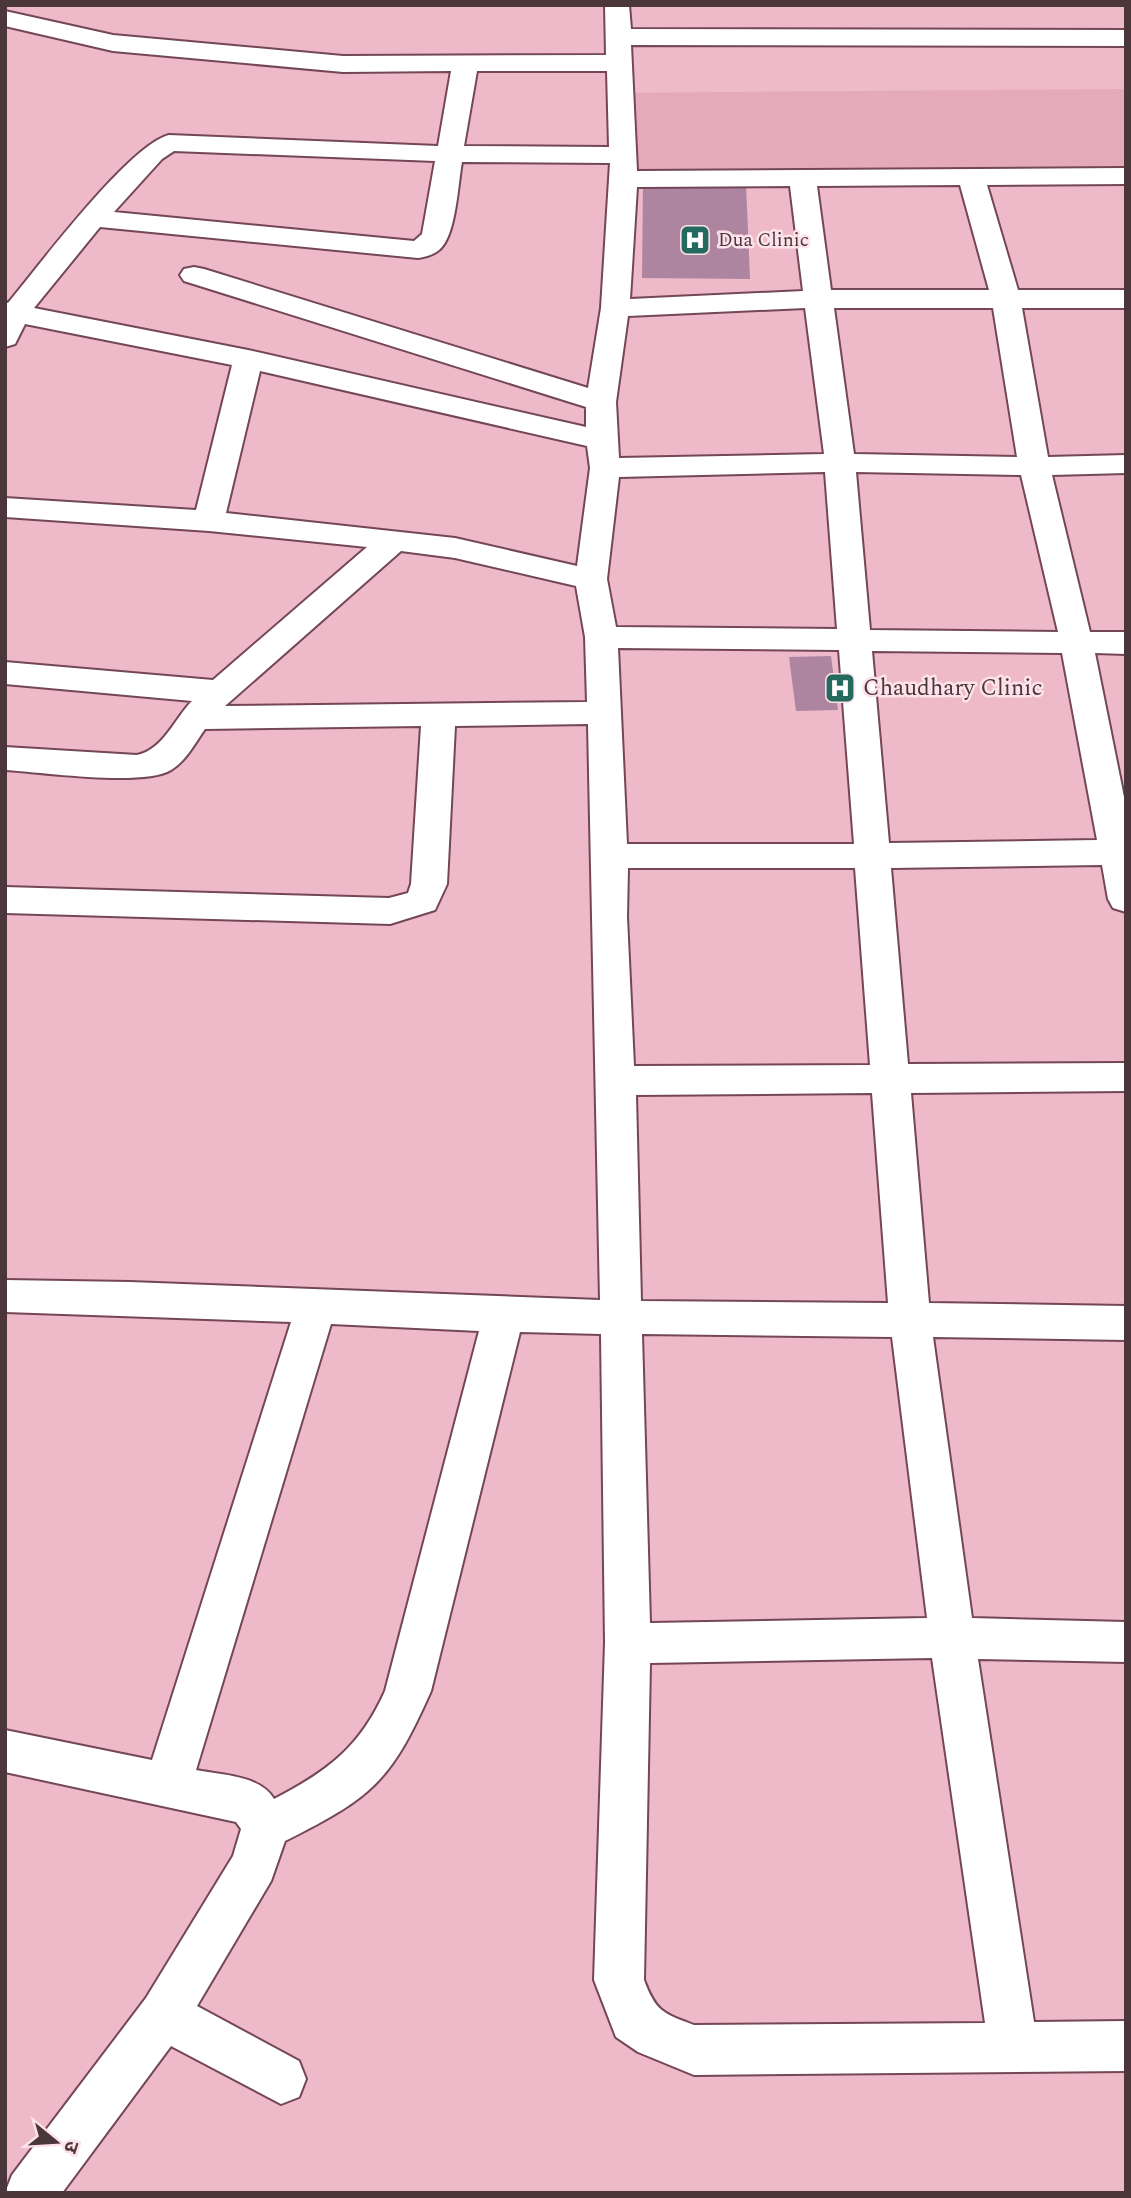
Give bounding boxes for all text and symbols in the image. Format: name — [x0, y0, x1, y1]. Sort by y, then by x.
hospital icon: Dua Clinic — [678, 223, 712, 257]
place label: Dua Clinic — [718, 226, 809, 255]
hospital icon: Chaudhary Clinic — [823, 671, 857, 705]
place label: Chaudhary Clinic — [863, 671, 1043, 706]
north arrow — [21, 2107, 91, 2177]
text: उ — [55, 2137, 86, 2157]

